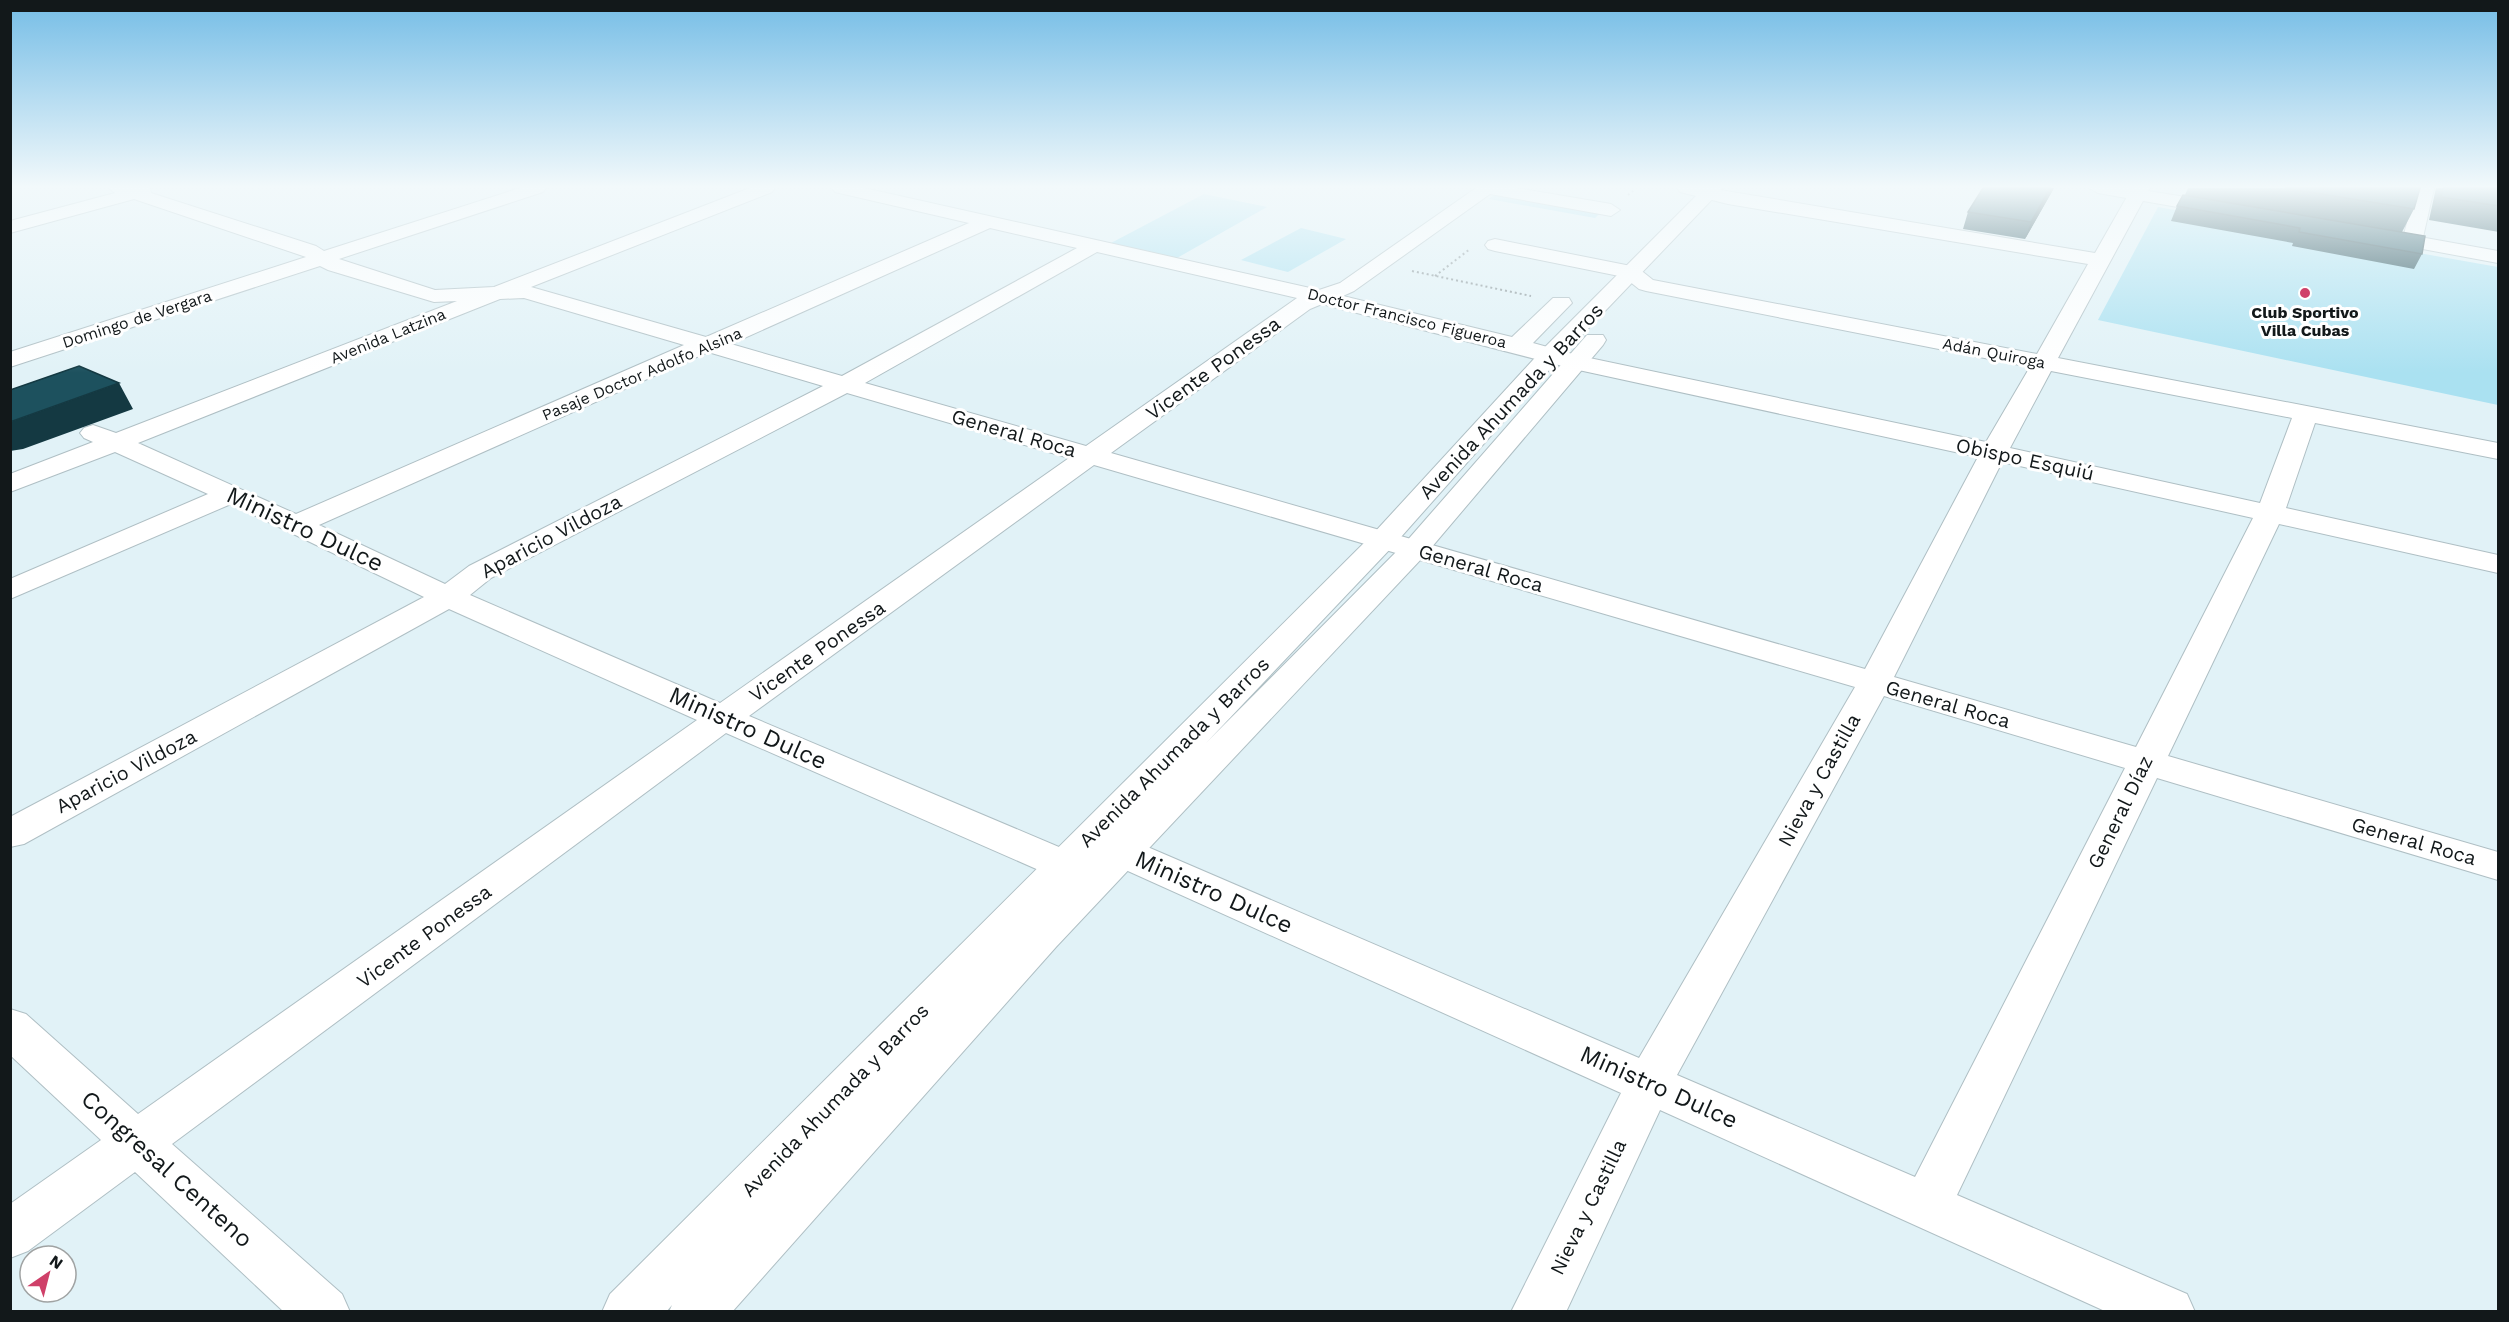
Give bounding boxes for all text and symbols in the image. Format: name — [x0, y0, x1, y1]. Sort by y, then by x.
street label: Doctor Francisco Figueroa — [1305, 284, 1509, 352]
street label: Domingo de Vergara — [60, 286, 214, 352]
marker: Club Sportivo Villa Cubas — [2298, 286, 2312, 300]
street label: Avenida Ahumada y Barros — [1414, 298, 1608, 504]
place label: Club Sportivo Villa Cubas — [2251, 303, 2359, 340]
street label: Avenida Latzina — [328, 304, 448, 368]
street label: Vicente Ponessa — [1141, 311, 1285, 425]
street label: Pasaje Doctor Adolfo Alsina — [539, 323, 745, 425]
street label: Adán Quiroga — [1941, 334, 2047, 372]
street label: General Roca — [949, 404, 1079, 462]
street label: Obispo Esquiú — [1954, 433, 2096, 485]
street label: Ministro Dulce — [222, 480, 388, 578]
street label: Aparicio Vildoza — [477, 489, 625, 583]
street label: General Roca — [1416, 539, 1546, 597]
street label: Vicente Ponessa — [744, 595, 890, 707]
street label: Avenida Ahumada y Barros — [1074, 652, 1274, 852]
street label: General Roca — [1883, 675, 2013, 733]
street label: Ministro Dulce — [665, 681, 831, 775]
street label: Nieva y Castilla — [1773, 709, 1865, 851]
street label: Aparicio Vildoza — [52, 724, 200, 818]
street label: General Díaz — [2082, 751, 2158, 873]
street label: General Roca — [2349, 812, 2479, 870]
street label: Ministro Dulce — [1131, 845, 1297, 939]
street label: Vicente Ponessa — [352, 879, 496, 993]
street label: Avenida Ahumada y Barros — [736, 998, 934, 1202]
street label: Ministro Dulce — [1576, 1040, 1742, 1134]
street label: Congresal Centeno — [76, 1085, 258, 1253]
street label: Nieva y Castilla — [1545, 1135, 1631, 1279]
north arrow — [18, 1244, 78, 1304]
text: N — [46, 1251, 67, 1273]

